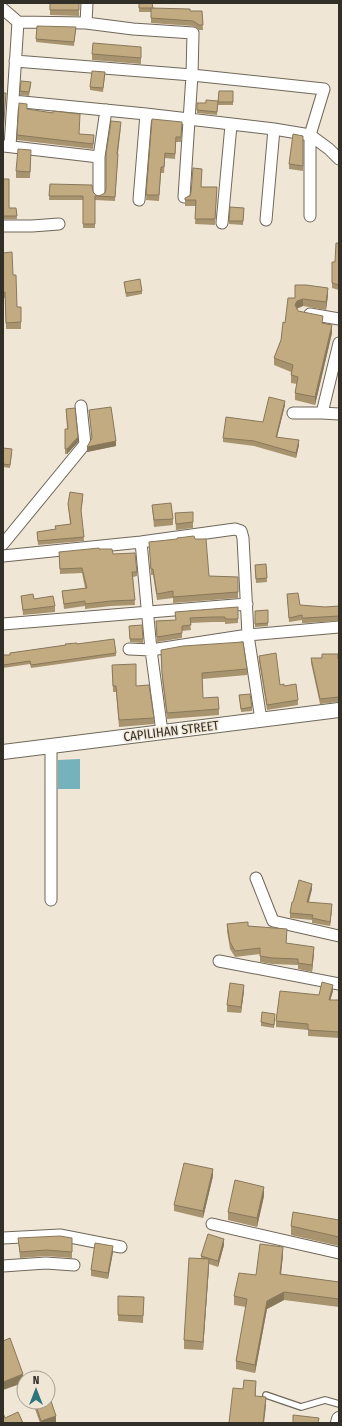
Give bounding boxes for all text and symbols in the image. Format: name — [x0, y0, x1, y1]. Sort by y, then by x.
street label: CAPILIHAN STREET — [122, 718, 220, 744]
north arrow — [16, 1370, 56, 1410]
text: N — [33, 1374, 39, 1387]

